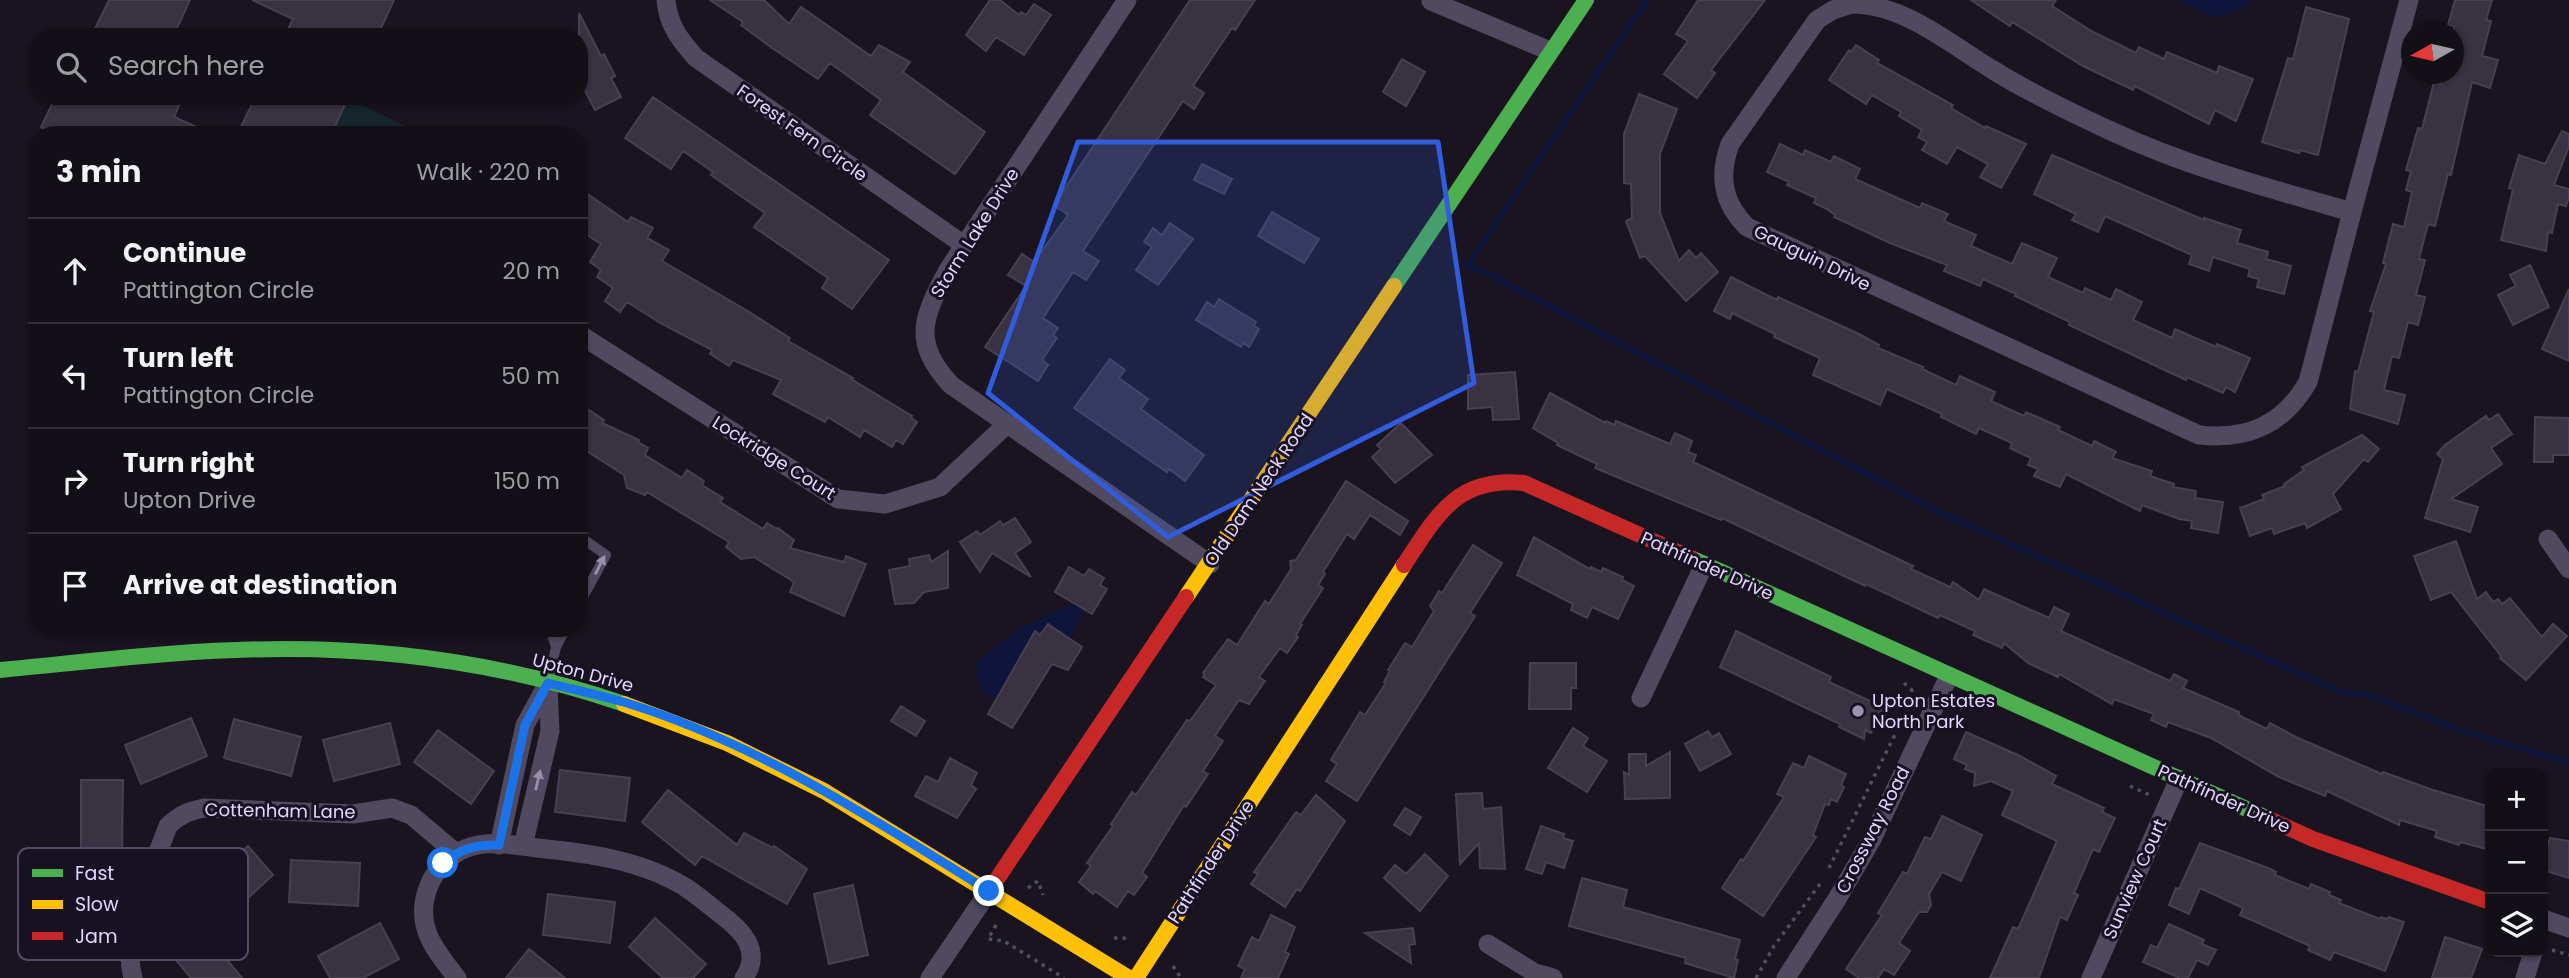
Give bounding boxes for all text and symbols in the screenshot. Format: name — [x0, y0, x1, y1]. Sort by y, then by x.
north arrow — [2401, 21, 2464, 84]
search box — [28, 28, 588, 105]
icon: search — [52, 48, 90, 86]
text: Search here — [108, 48, 265, 84]
street label: Forest Fern Circle — [732, 78, 873, 187]
text: 3 min — [56, 150, 141, 193]
text: Walk · 220 m — [417, 156, 560, 188]
street label: Storm Lake Drive — [924, 163, 1025, 303]
street label: Gauguin Drive — [1750, 218, 1875, 297]
text: Continue — [123, 235, 246, 271]
icon: ahead — [56, 252, 94, 290]
text: 20 m — [502, 255, 560, 287]
text: Pattington Circle — [123, 274, 314, 306]
text: Turn left — [123, 340, 234, 376]
icon: left — [56, 357, 94, 395]
text: 50 m — [501, 360, 560, 392]
text: Pattington Circle — [123, 379, 314, 411]
street label: Old Dam Neck Road — [1198, 408, 1319, 571]
street label: Lockridge Court — [708, 410, 841, 506]
text: Turn right — [123, 445, 255, 481]
icon: right — [56, 462, 94, 500]
text: 150 m — [494, 465, 560, 497]
text: Upton Drive — [123, 484, 256, 516]
street label: Pathfinder Drive — [1637, 525, 1777, 606]
one-way arrow — [594, 555, 606, 575]
icon: arrive — [56, 567, 94, 605]
text: Arrive at destination — [123, 567, 398, 603]
street label: Upton Drive — [530, 647, 637, 698]
place label: Upton Estates North Park — [1872, 688, 1995, 734]
marker: Upton Estates North Park — [1850, 703, 1866, 719]
street label: Pathfinder Drive — [2154, 758, 2294, 839]
street label: Crossway Road — [1830, 762, 1915, 898]
map controls — [2485, 768, 2548, 957]
button: + — [2485, 768, 2548, 831]
one-way arrow — [533, 769, 544, 791]
street label: Pathfinder Drive — [1161, 795, 1260, 928]
street label: Cottenham Lane — [204, 797, 356, 824]
street label: Sunview Court — [2097, 815, 2172, 943]
button: − — [2485, 831, 2548, 894]
route start — [427, 847, 458, 878]
legend — [18, 848, 248, 960]
text: Fast — [75, 860, 114, 887]
route end — [973, 875, 1004, 906]
text: Slow — [75, 891, 119, 918]
button: layers — [2485, 894, 2548, 957]
text: Jam — [75, 923, 117, 950]

